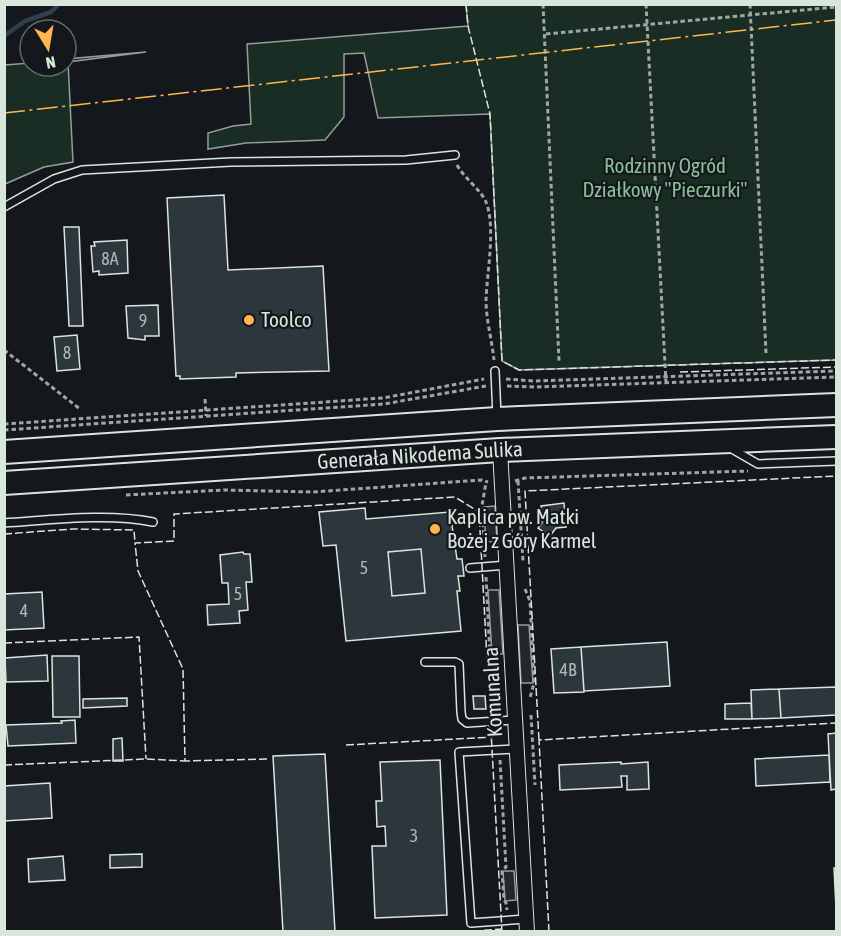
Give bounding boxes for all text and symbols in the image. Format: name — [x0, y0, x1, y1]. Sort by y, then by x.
north arrow — [18, 18, 78, 78]
text: N — [45, 53, 57, 72]
park label: Rodzinny Ogród Działkowy "Pieczurki" — [583, 153, 748, 201]
house number: 8A — [101, 248, 119, 269]
place label: Toolco — [261, 307, 312, 331]
house number: 9 — [139, 310, 147, 331]
marker: Toolco — [242, 313, 256, 327]
house number: 8 — [63, 342, 71, 363]
street label: Generała Nikodema Sulika — [317, 436, 523, 473]
place label: Kaplica pw. Matki Bożej z Góry Karmel — [447, 504, 597, 552]
marker: Kaplica pw. Matki Bożej z Góry Karmel — [428, 522, 442, 536]
house number: 5 — [360, 557, 368, 578]
house number: 5 — [234, 583, 242, 604]
house number: 4 — [20, 600, 28, 621]
street label: Komunalna — [478, 646, 506, 738]
house number: 4B — [560, 659, 577, 680]
house number: 3 — [410, 825, 418, 846]

